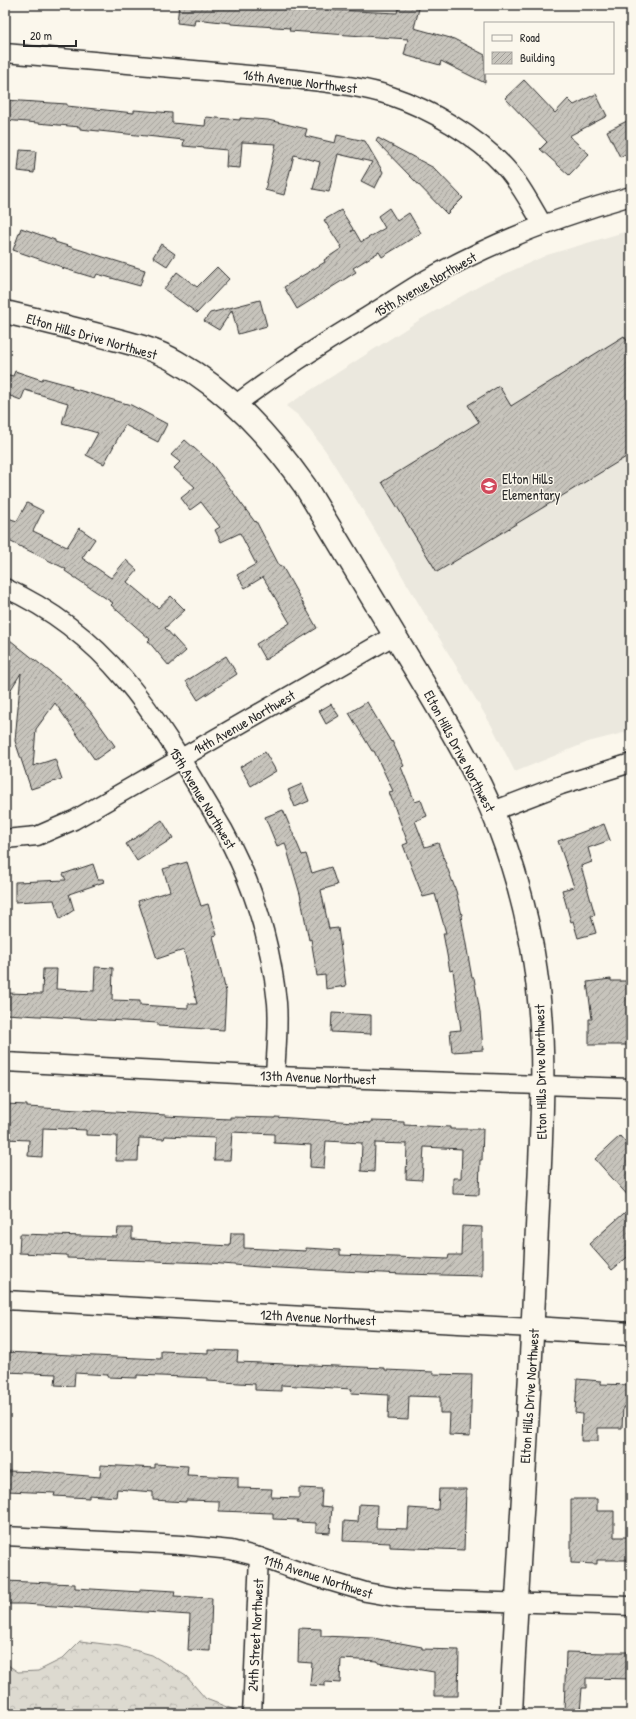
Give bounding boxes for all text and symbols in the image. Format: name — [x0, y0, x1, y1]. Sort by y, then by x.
scale bar — [24, 22, 76, 48]
legend — [484, 22, 614, 74]
text: 20 m — [30, 27, 52, 44]
text: Road — [520, 29, 540, 46]
text: Building — [520, 49, 555, 66]
street label: 16th Avenue Northwest — [242, 65, 358, 97]
street label: 15th Avenue Northwest — [370, 247, 480, 321]
street label: Elton Hills Drive Northwest — [24, 308, 160, 364]
place label: Elton Hills Elementary — [502, 469, 561, 505]
school or university icon: Elton Hills Elementary — [479, 476, 499, 496]
street label: 14th Avenue Northwest — [190, 685, 298, 759]
street label: Elton Hills Drive Northwest — [420, 687, 500, 815]
street label: 15th Avenue Northwest — [165, 744, 241, 852]
street label: Elton Hills Drive Northwest — [529, 1004, 551, 1140]
street label: 13th Avenue Northwest — [260, 1065, 376, 1089]
street label: 12th Avenue Northwest — [260, 1304, 376, 1330]
street label: Elton Hills Drive Northwest — [515, 1328, 543, 1464]
street label: 11th Avenue Northwest — [261, 1549, 375, 1603]
street label: 24th Street Northwest — [243, 1578, 267, 1692]

